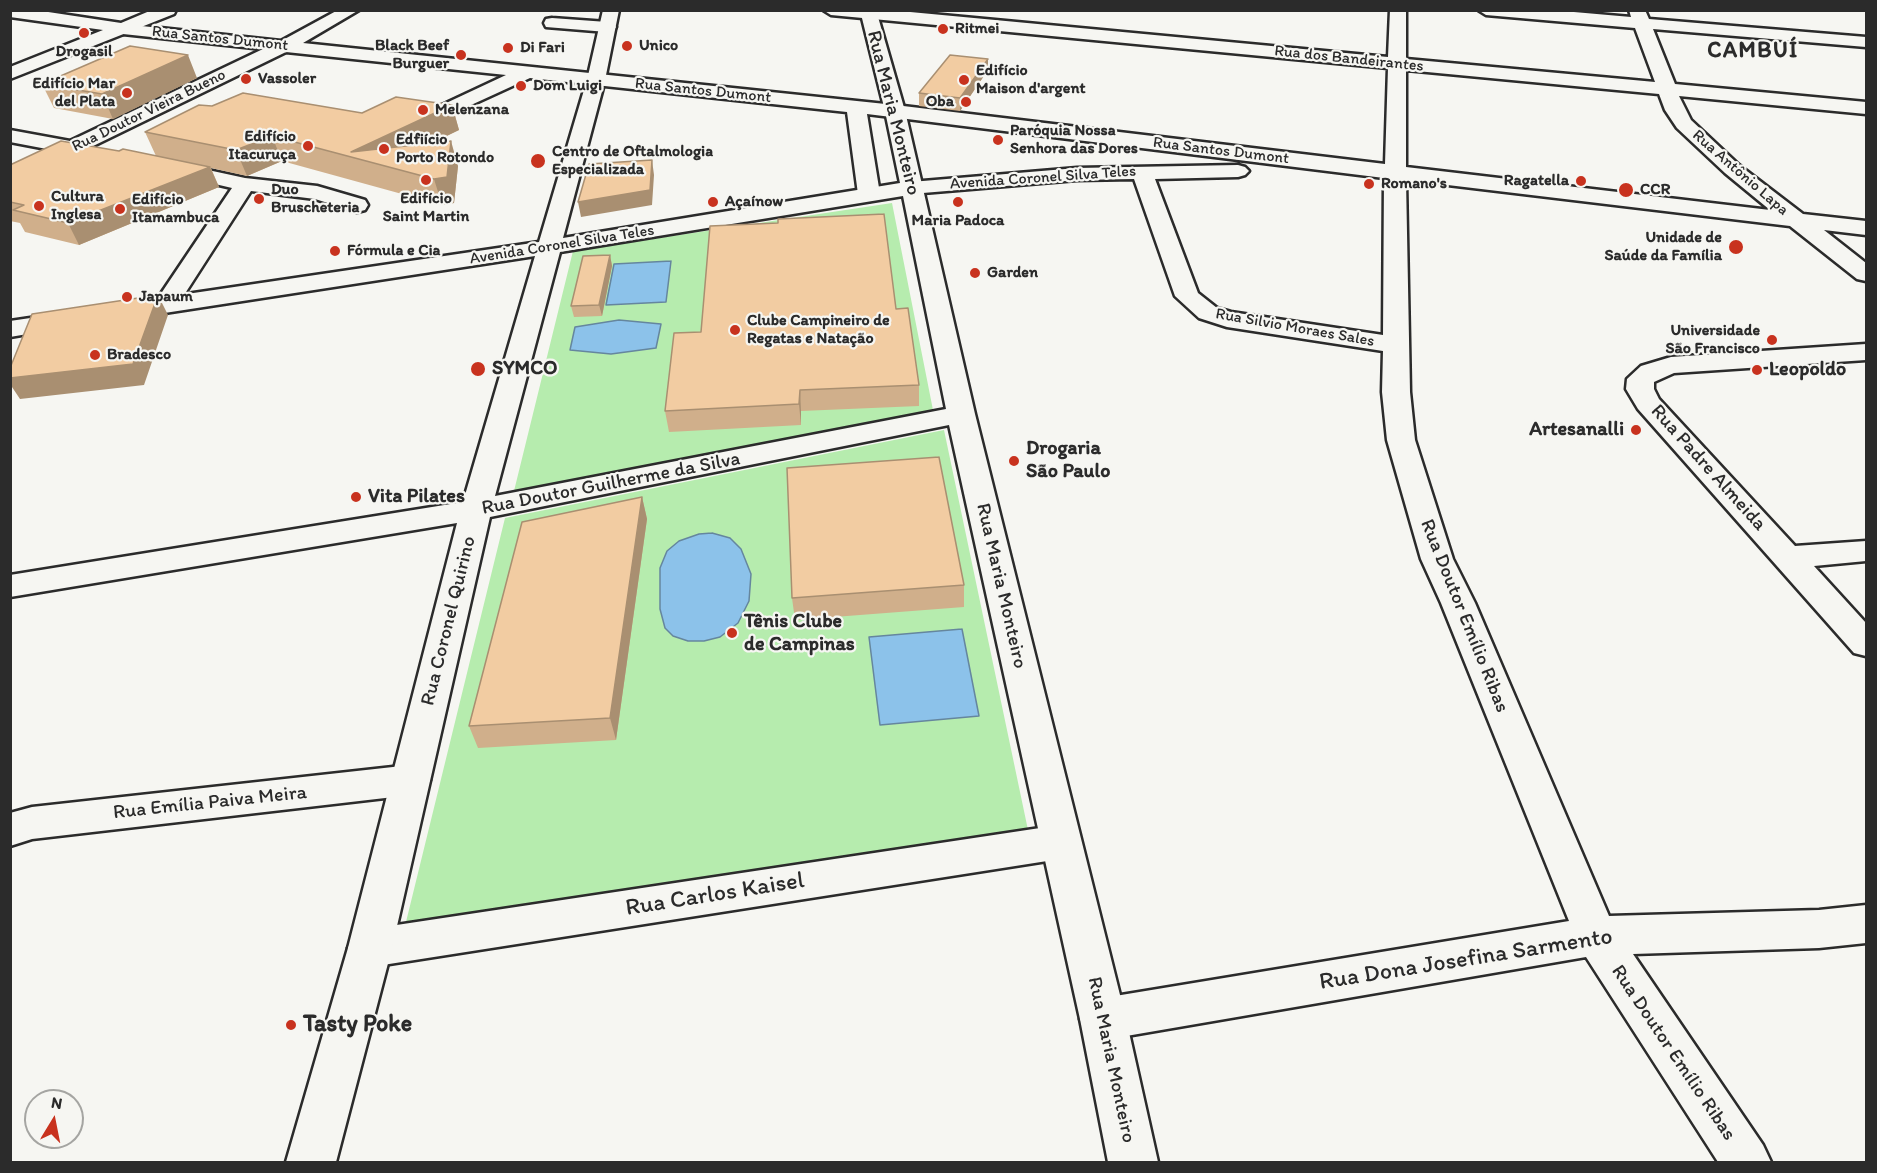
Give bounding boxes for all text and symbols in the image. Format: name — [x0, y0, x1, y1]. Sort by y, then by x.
place label: Ritmei — [955, 19, 999, 39]
street label: Rua Santos Dumont — [151, 22, 289, 56]
marker: Ritmei — [936, 22, 950, 36]
marker: Drogasil — [77, 26, 91, 40]
street label: Rua Maria Monteiro — [861, 28, 925, 198]
place label: Black Beef Burguer — [375, 36, 449, 74]
place label: Unico — [639, 36, 678, 56]
place label: Di Fari — [520, 38, 565, 58]
district label: CAMBUÍ — [1707, 38, 1799, 64]
marker: Unico — [620, 39, 634, 53]
marker: Di Fari — [501, 41, 515, 55]
place label: Drogasil — [56, 42, 112, 62]
street label: Rua dos Bandeirantes — [1273, 42, 1425, 76]
marker: Black Beef Burguer — [454, 48, 468, 62]
place label: Edifício Maison d'argent — [976, 61, 1085, 99]
street label: Rua Doutor Vieira Bueno — [69, 65, 229, 157]
place label: Vassoler — [258, 69, 316, 89]
marker: Vassoler — [239, 72, 253, 86]
marker: Edifício Maison d'argent — [957, 73, 971, 87]
place label: Edifício Mar del Plata — [33, 74, 115, 112]
street label: Rua Santos Dumont — [634, 74, 772, 108]
place label: Dom Luigi — [533, 76, 602, 96]
marker: Dom Luigi — [514, 79, 528, 93]
marker: Edifício Mar del Plata — [120, 86, 134, 100]
place label: Oba — [926, 92, 954, 112]
marker: Oba — [959, 95, 973, 109]
place label: Melenzana — [435, 100, 509, 120]
marker: Melenzana — [416, 103, 430, 117]
place label: Paróquia Nossa Senhora das Dores — [1010, 121, 1138, 159]
street label: Rua Antônio Lapa — [1688, 126, 1792, 220]
place label: Edifício Itacuruça — [229, 127, 296, 165]
place label: Edfiício Porto Rotondo — [396, 130, 494, 168]
marker: Paróquia Nossa Senhora das Dores — [991, 133, 1005, 147]
street label: Rua Santos Dumont — [1152, 133, 1290, 169]
marker: Edifício Itacuruça — [301, 139, 315, 153]
marker: Edfiício Porto Rotondo — [377, 142, 391, 156]
place label: Centro de Oftalmologia Especializada — [552, 142, 713, 180]
marker: Centro de Oftalmologia Especializada — [529, 152, 547, 170]
street label: Avenida Coronel Silva Teles — [949, 162, 1137, 194]
place label: Ragatella — [1504, 171, 1569, 191]
marker: Edifício Saint Martin — [419, 173, 433, 187]
place label: Romano's — [1381, 174, 1447, 194]
marker: Ragatella — [1574, 174, 1588, 188]
marker: Romano's — [1362, 177, 1376, 191]
place label: Duo Bruscheteria — [271, 180, 359, 218]
place label: CCR — [1640, 180, 1670, 200]
marker: CCR — [1617, 181, 1635, 199]
place label: Cultura Inglesa — [51, 187, 104, 225]
place label: Edifício Saint Martin — [383, 189, 469, 227]
place label: Edifício Itamambuca — [132, 190, 219, 228]
marker: Duo Bruscheteria — [252, 192, 266, 206]
place label: Açaínow — [725, 192, 783, 212]
marker: Açaínow — [706, 195, 720, 209]
marker: Maria Padoca — [951, 195, 965, 209]
marker: Cultura Inglesa — [32, 199, 46, 213]
marker: Edifício Itamambuca — [113, 202, 127, 216]
place label: Maria Padoca — [912, 211, 1004, 231]
street label: Avenida Coronel Silva Teles — [468, 221, 656, 269]
place label: Unidade de Saúde da Família — [1605, 228, 1722, 266]
marker: Unidade de Saúde da Família — [1727, 238, 1745, 256]
place label: Fórmula e Cia — [347, 241, 440, 261]
marker: Fórmula e Cia — [328, 244, 342, 258]
place label: Garden — [987, 263, 1038, 283]
marker: Garden — [968, 266, 982, 280]
place label: Japaum — [139, 287, 193, 307]
marker: Japaum — [120, 290, 134, 304]
street label: Rua Silvio Moraes Sales — [1214, 305, 1376, 351]
place label: Clube Campineiro de Regatas e Natação — [747, 311, 890, 349]
place label: Universidade São Francisco — [1665, 321, 1760, 359]
marker: Clube Campineiro de Regatas e Natação — [728, 323, 742, 337]
marker: Universidade São Francisco — [1765, 333, 1779, 347]
place label: Bradesco — [107, 345, 171, 365]
marker: Bradesco — [88, 348, 102, 362]
place label: SYMCO — [492, 357, 558, 381]
place label: Leopoldo — [1769, 358, 1846, 382]
marker: SYMCO — [469, 360, 487, 378]
marker: Leopoldo — [1750, 363, 1764, 377]
street label: Rua Padre Almeida — [1645, 400, 1771, 536]
place label: Artesanalli — [1529, 418, 1624, 442]
marker: Artesanalli — [1629, 423, 1643, 437]
place label: Drogaria São Paulo — [1026, 437, 1110, 484]
street label: Rua Doutor Guilherme da Silva — [480, 447, 742, 521]
marker: Drogaria São Paulo — [1007, 454, 1021, 468]
place label: Vita Pilates — [368, 485, 465, 509]
marker: Vita Pilates — [349, 490, 363, 504]
street label: Rua Maria Monteiro — [970, 501, 1032, 671]
street label: Rua Doutor Emílio Ribas — [1414, 516, 1514, 716]
street label: Rua Coronel Quirino — [416, 534, 482, 708]
place label: Tênis Clube de Campinas — [744, 610, 855, 657]
marker: Tênis Clube de Campinas — [725, 626, 739, 640]
street label: Rua Emília Paiva Meira — [112, 781, 308, 825]
street label: Rua Carlos Kaisel — [624, 867, 806, 923]
street label: Rua Dona Josefina Sarmento — [1317, 923, 1615, 997]
street label: Rua Doutor Emílio Ribas — [1605, 961, 1741, 1145]
street label: Rua Maria Monteiro — [1082, 975, 1140, 1145]
place label: Tasty Poke — [303, 1011, 412, 1039]
marker: Tasty Poke — [284, 1018, 298, 1032]
north arrow — [24, 1089, 84, 1149]
text: N — [50, 1092, 64, 1113]

